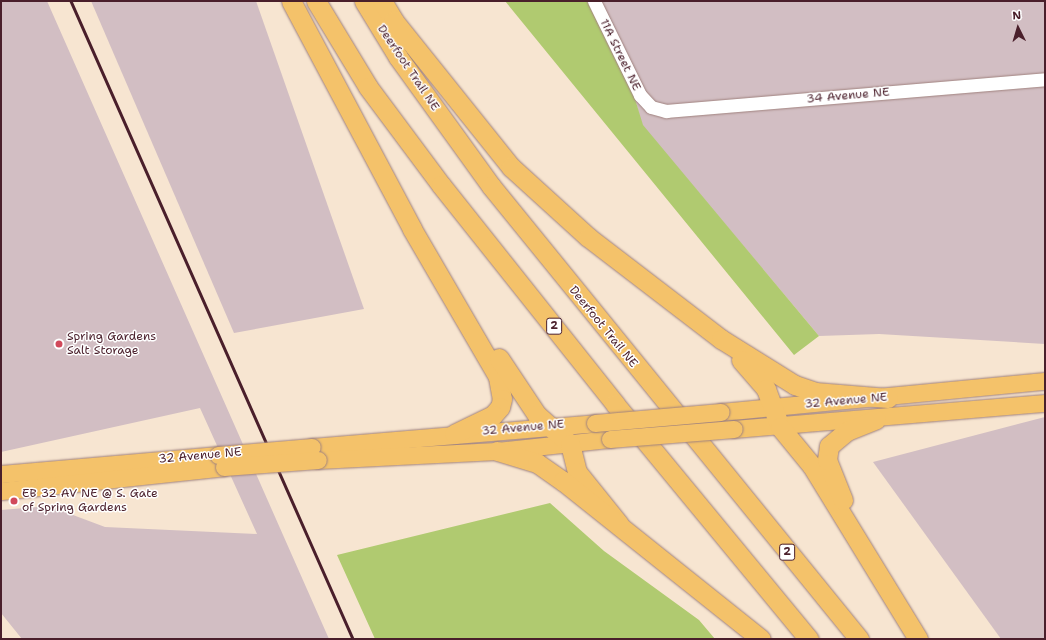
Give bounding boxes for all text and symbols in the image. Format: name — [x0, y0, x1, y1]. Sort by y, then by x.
north arrow — [998, 8, 1038, 48]
text: N — [1012, 8, 1022, 23]
street label: 11A Street NE — [596, 17, 644, 93]
street label: Deerfoot Trail NE — [374, 22, 442, 114]
street label: 34 Avenue NE — [806, 85, 890, 107]
street label: Deerfoot Trail NE — [566, 283, 640, 371]
road number: 2 — [546, 317, 562, 335]
place label: Spring Gardens Salt Storage — [67, 330, 156, 358]
marker: Spring Gardens Salt Storage — [54, 339, 64, 349]
street label: 32 Avenue NE — [804, 390, 888, 412]
street label: 32 Avenue NE — [481, 417, 565, 439]
street label: 32 Avenue NE — [158, 445, 242, 467]
place label: EB 32 AV NE @ S. Gate of Spring Gardens — [22, 487, 158, 515]
marker: EB 32 AV NE @ S. Gate of Spring Gardens — [9, 496, 19, 506]
road number: 2 — [779, 543, 795, 561]

